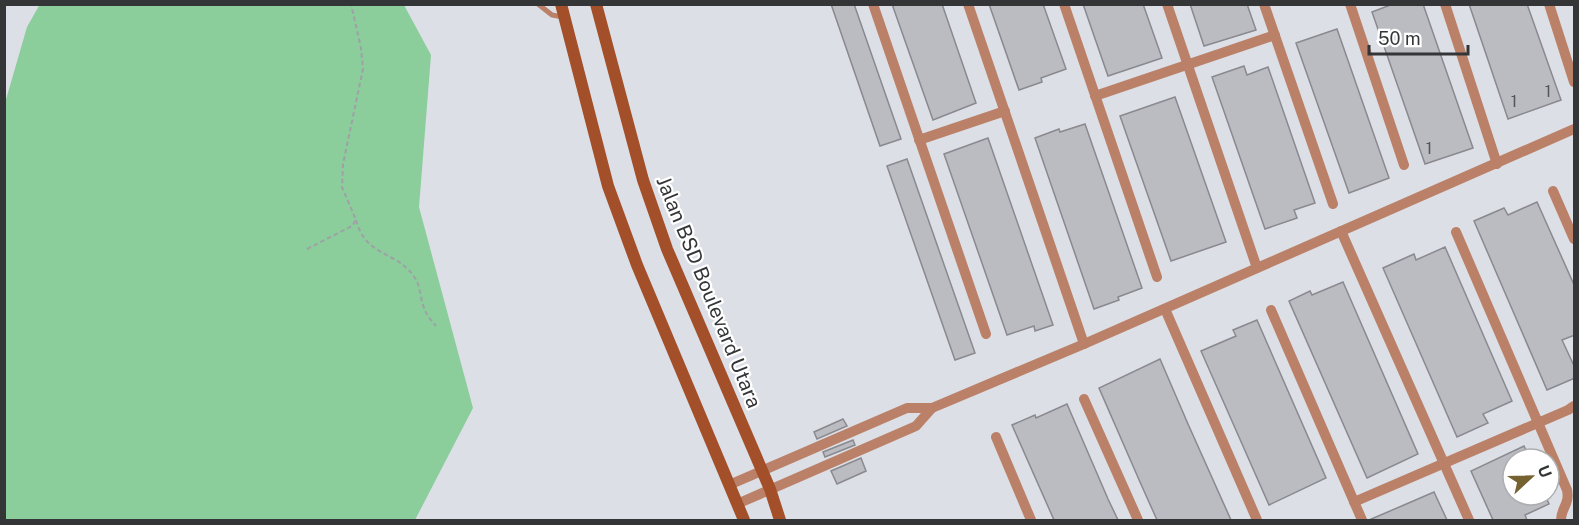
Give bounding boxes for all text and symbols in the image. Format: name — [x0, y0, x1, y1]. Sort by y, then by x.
scale bar — [1369, 18, 1468, 56]
text: 50 m — [1378, 28, 1421, 49]
house number: 1 — [1545, 82, 1551, 101]
house number: 1 — [1511, 92, 1517, 111]
house number: 1 — [1426, 139, 1432, 158]
street label: Jalan BSD Boulevard Utara — [651, 173, 767, 411]
north arrow — [1501, 447, 1561, 507]
text: U — [1533, 463, 1555, 481]

